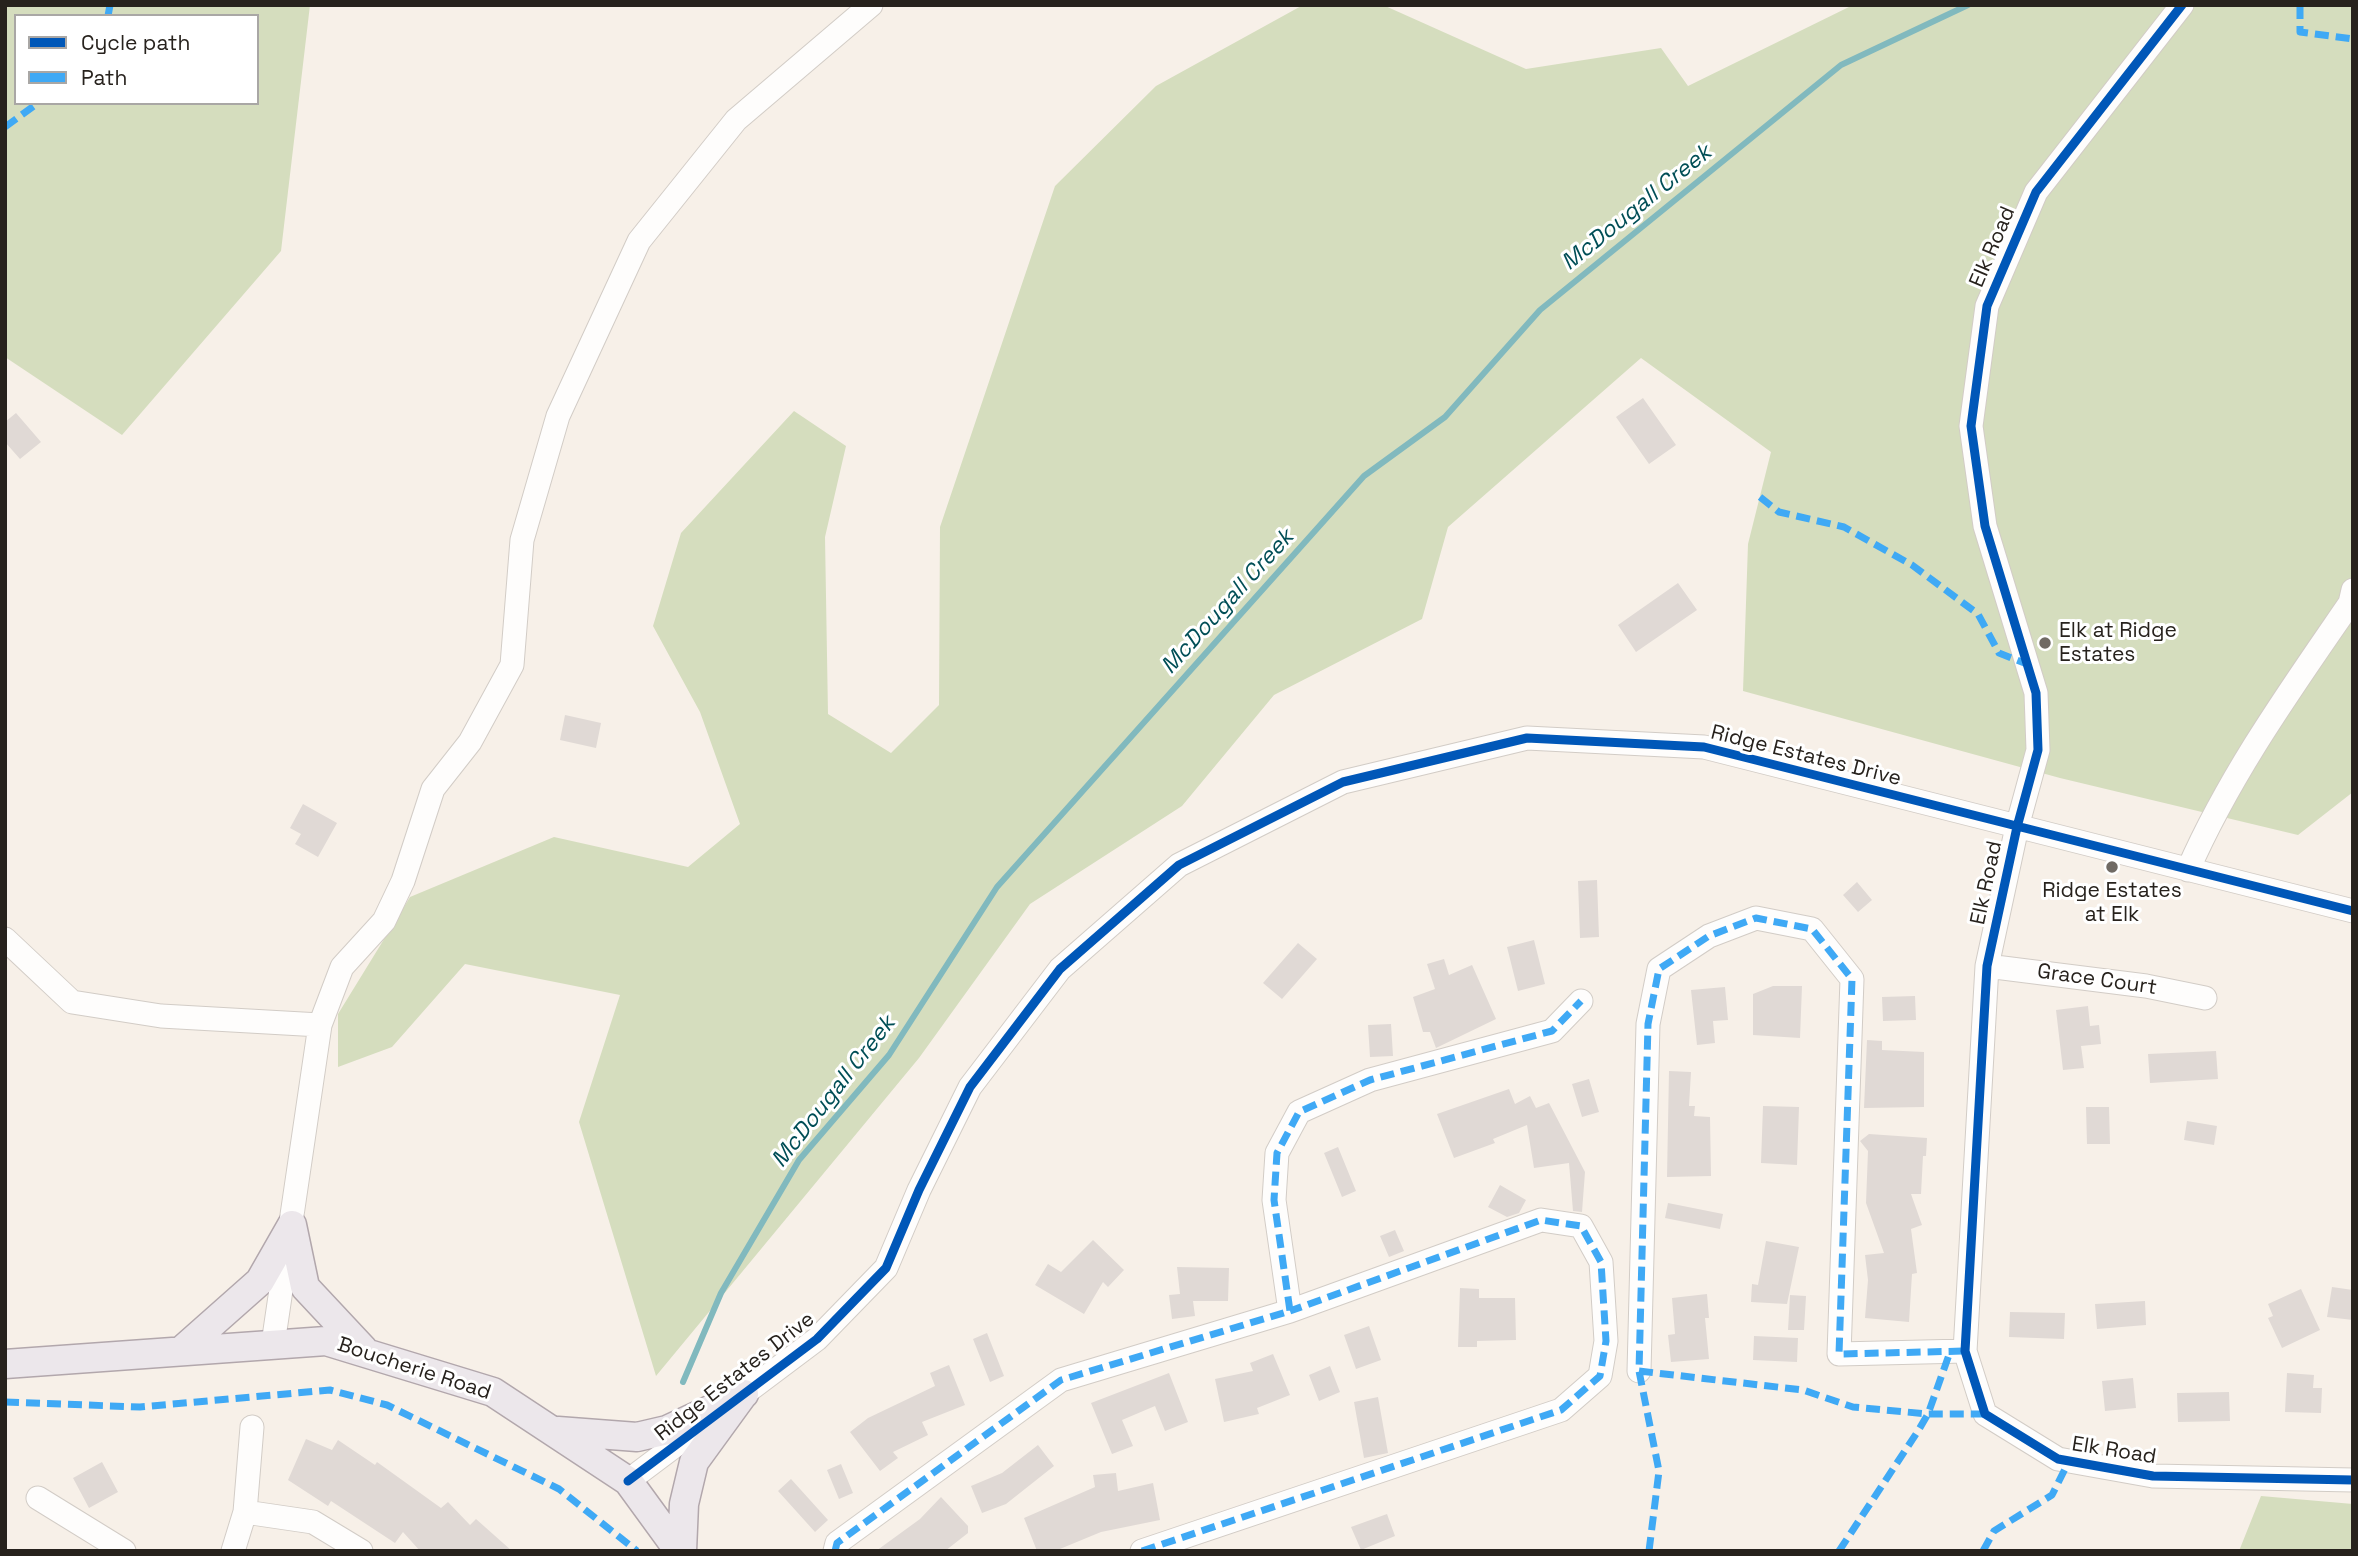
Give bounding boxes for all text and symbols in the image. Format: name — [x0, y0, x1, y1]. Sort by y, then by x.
legend — [14, 14, 259, 105]
text: Cycle path — [81, 29, 190, 56]
text: Path — [81, 64, 127, 91]
water label: McDougall Creek — [1556, 139, 1718, 277]
street label: Elk Road — [1965, 203, 2021, 291]
water label: McDougall Creek — [1156, 524, 1300, 680]
place label: Elk at Ridge Estates — [2059, 618, 2177, 668]
marker: Elk at Ridge Estates — [2037, 635, 2053, 651]
street label: Ridge Estates Drive — [1708, 720, 1904, 792]
street label: Elk Road — [1966, 839, 2008, 927]
marker: Ridge Estates at Elk — [2104, 859, 2120, 875]
place label: Ridge Estates at Elk — [2042, 878, 2182, 928]
street label: Grace Court — [2036, 959, 2158, 1001]
water label: McDougall Creek — [766, 1011, 902, 1173]
street label: Ridge Estates Drive — [650, 1307, 820, 1447]
street label: Boucherie Road — [334, 1332, 494, 1406]
street label: Elk Road — [2070, 1432, 2158, 1470]

